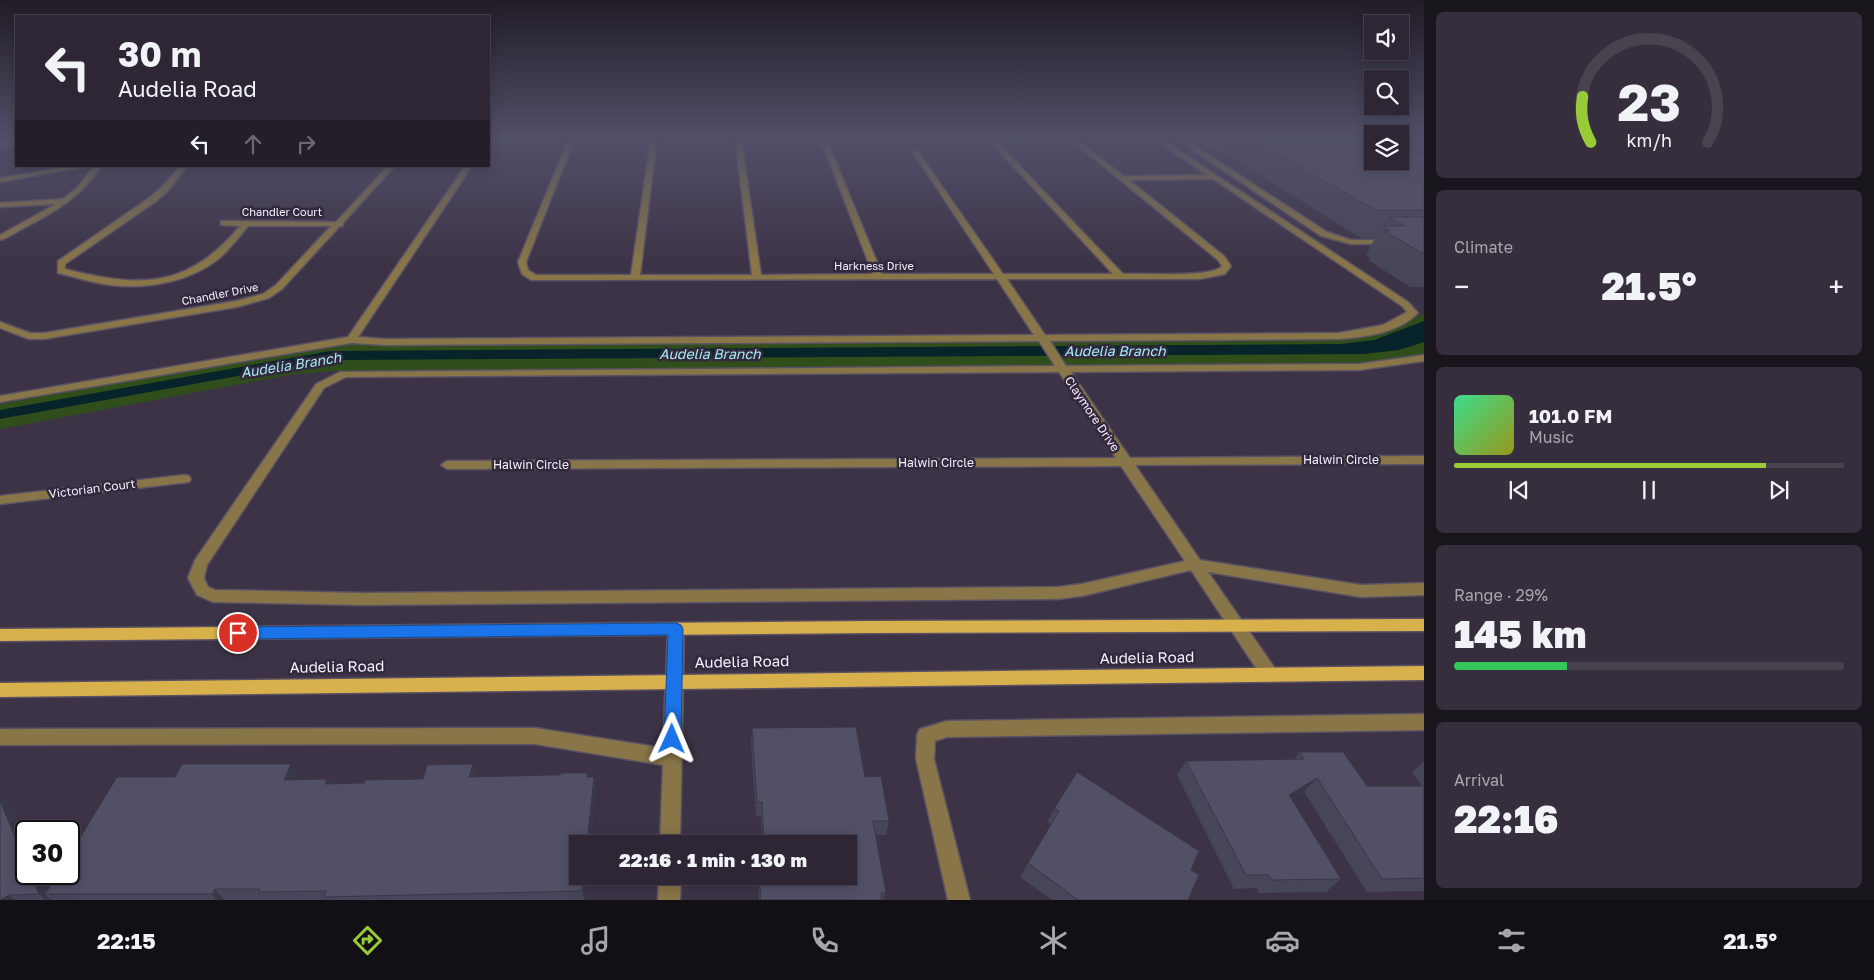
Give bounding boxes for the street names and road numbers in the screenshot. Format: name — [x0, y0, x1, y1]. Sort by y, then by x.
street label: Chandler Court — [242, 205, 322, 218]
street label: Harkness Drive — [834, 259, 914, 272]
street label: Chandler Drive — [180, 280, 259, 307]
street label: Claymore Drive — [1062, 373, 1123, 454]
street label: Halwin Circle — [1303, 452, 1379, 467]
street label: Halwin Circle — [898, 455, 974, 470]
street label: Halwin Circle — [493, 457, 569, 472]
street label: Victorian Court — [48, 476, 136, 501]
street label: Audelia Road — [1100, 647, 1194, 667]
street label: Audelia Road — [695, 651, 789, 671]
street label: Audelia Road — [290, 656, 384, 676]

